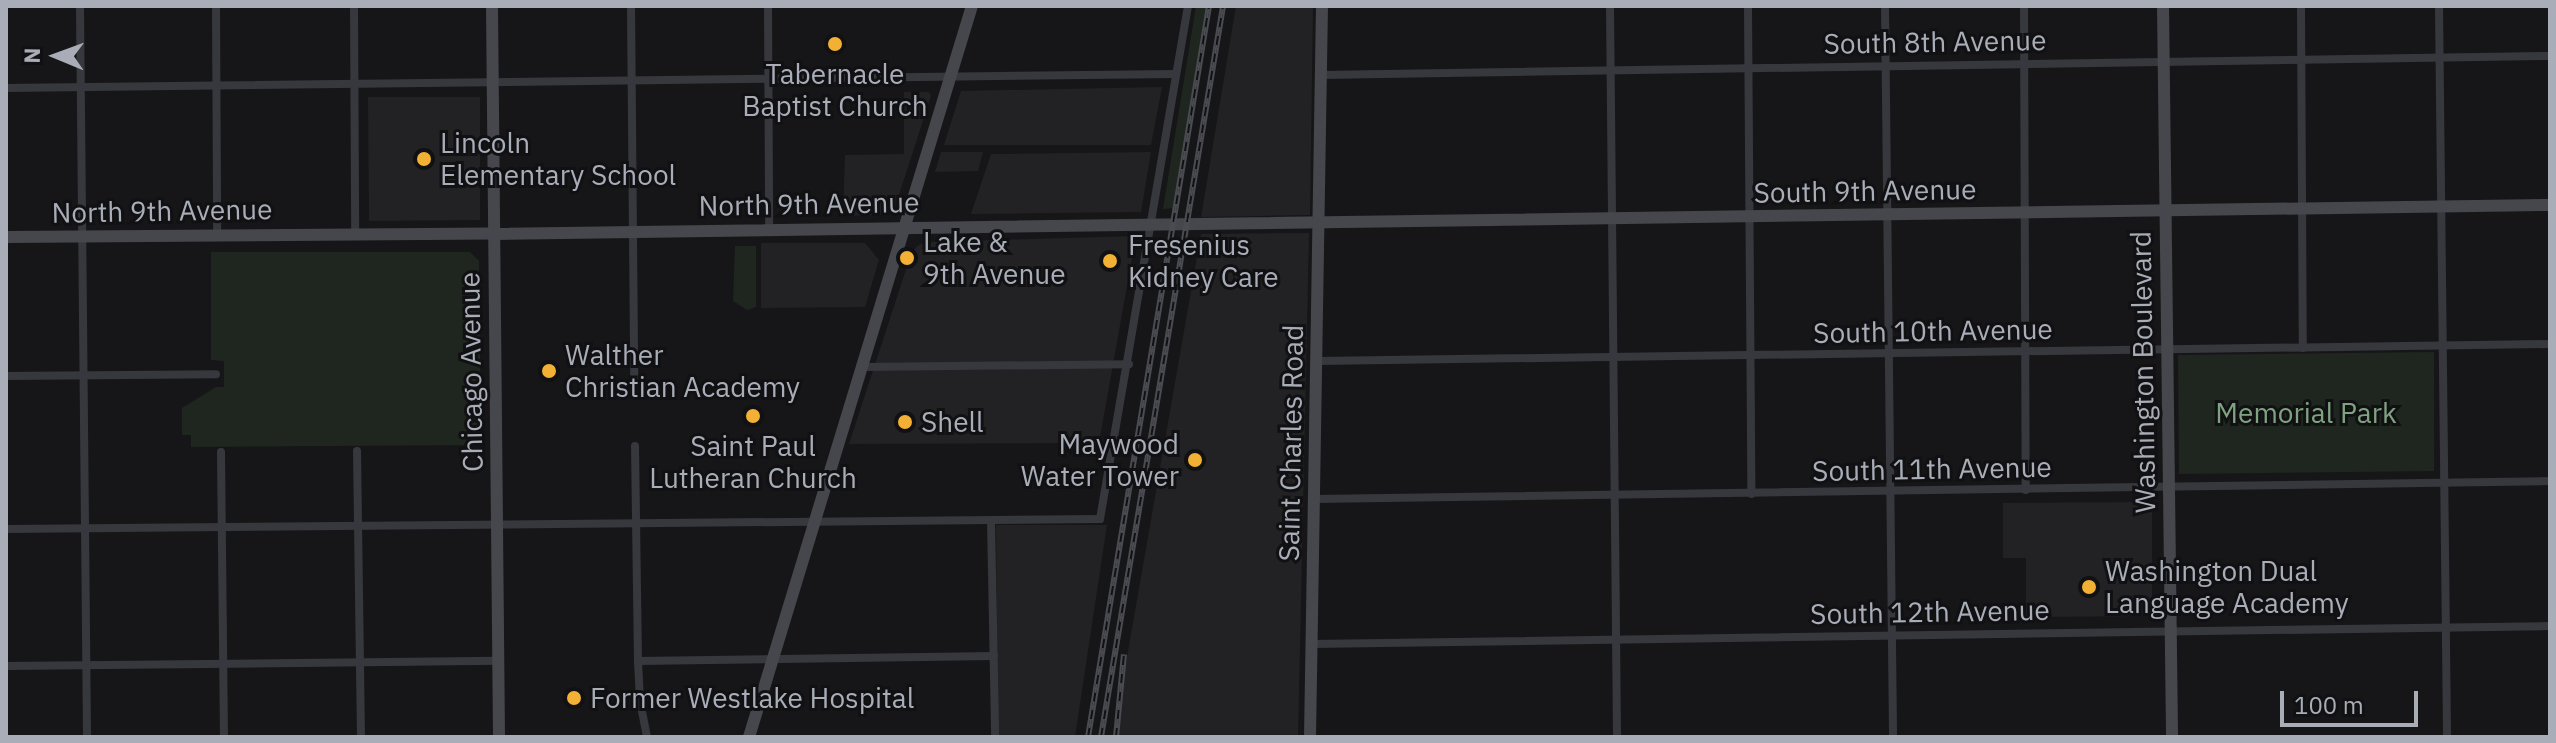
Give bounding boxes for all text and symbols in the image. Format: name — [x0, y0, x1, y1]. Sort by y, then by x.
north arrow — [16, 16, 96, 96]
street label: South 8th Avenue — [1823, 23, 2047, 61]
marker: Tabernacle Baptist Church — [826, 35, 844, 53]
text: N — [17, 47, 46, 64]
place label: Tabernacle Baptist Church — [742, 57, 928, 123]
place label: Lincoln Elementary School — [440, 126, 676, 192]
marker: Lincoln Elementary School — [415, 150, 433, 168]
street label: South 9th Avenue — [1753, 172, 1977, 210]
street label: North 9th Avenue — [698, 185, 920, 223]
street label: North 9th Avenue — [51, 192, 273, 230]
place label: Lake & 9th Avenue — [923, 225, 1066, 291]
place label: Fresenius Kidney Care — [1128, 228, 1279, 294]
street label: Washington Boulevard — [2124, 231, 2162, 513]
marker: Lake & 9th Avenue — [898, 249, 916, 267]
marker: Fresenius Kidney Care — [1099, 250, 1121, 272]
street label: Chicago Avenue — [452, 272, 490, 472]
street label: South 10th Avenue — [1813, 312, 2053, 350]
street label: Saint Charles Road — [1272, 324, 1310, 562]
place label: Walther Christian Academy — [565, 338, 800, 404]
marker: Walther Christian Academy — [540, 362, 558, 380]
park label: Memorial Park — [2215, 396, 2397, 430]
place label: Shell — [921, 405, 984, 439]
marker: Saint Paul Lutheran Church — [744, 407, 762, 425]
marker: Shell — [896, 413, 914, 431]
place label: Maywood Water Tower — [1021, 427, 1179, 493]
place label: Saint Paul Lutheran Church — [649, 429, 857, 495]
street label: South 11th Avenue — [1812, 450, 2052, 488]
marker: Maywood Water Tower — [1186, 451, 1204, 469]
place label: Washington Dual Language Academy — [2105, 554, 2349, 620]
marker: Washington Dual Language Academy — [2080, 578, 2098, 596]
street label: South 12th Avenue — [1810, 593, 2050, 631]
scale bar — [2284, 675, 2422, 725]
place label: Former Westlake Hospital — [590, 681, 914, 715]
marker: Former Westlake Hospital — [565, 689, 583, 707]
text: 100 m — [2294, 689, 2364, 721]

